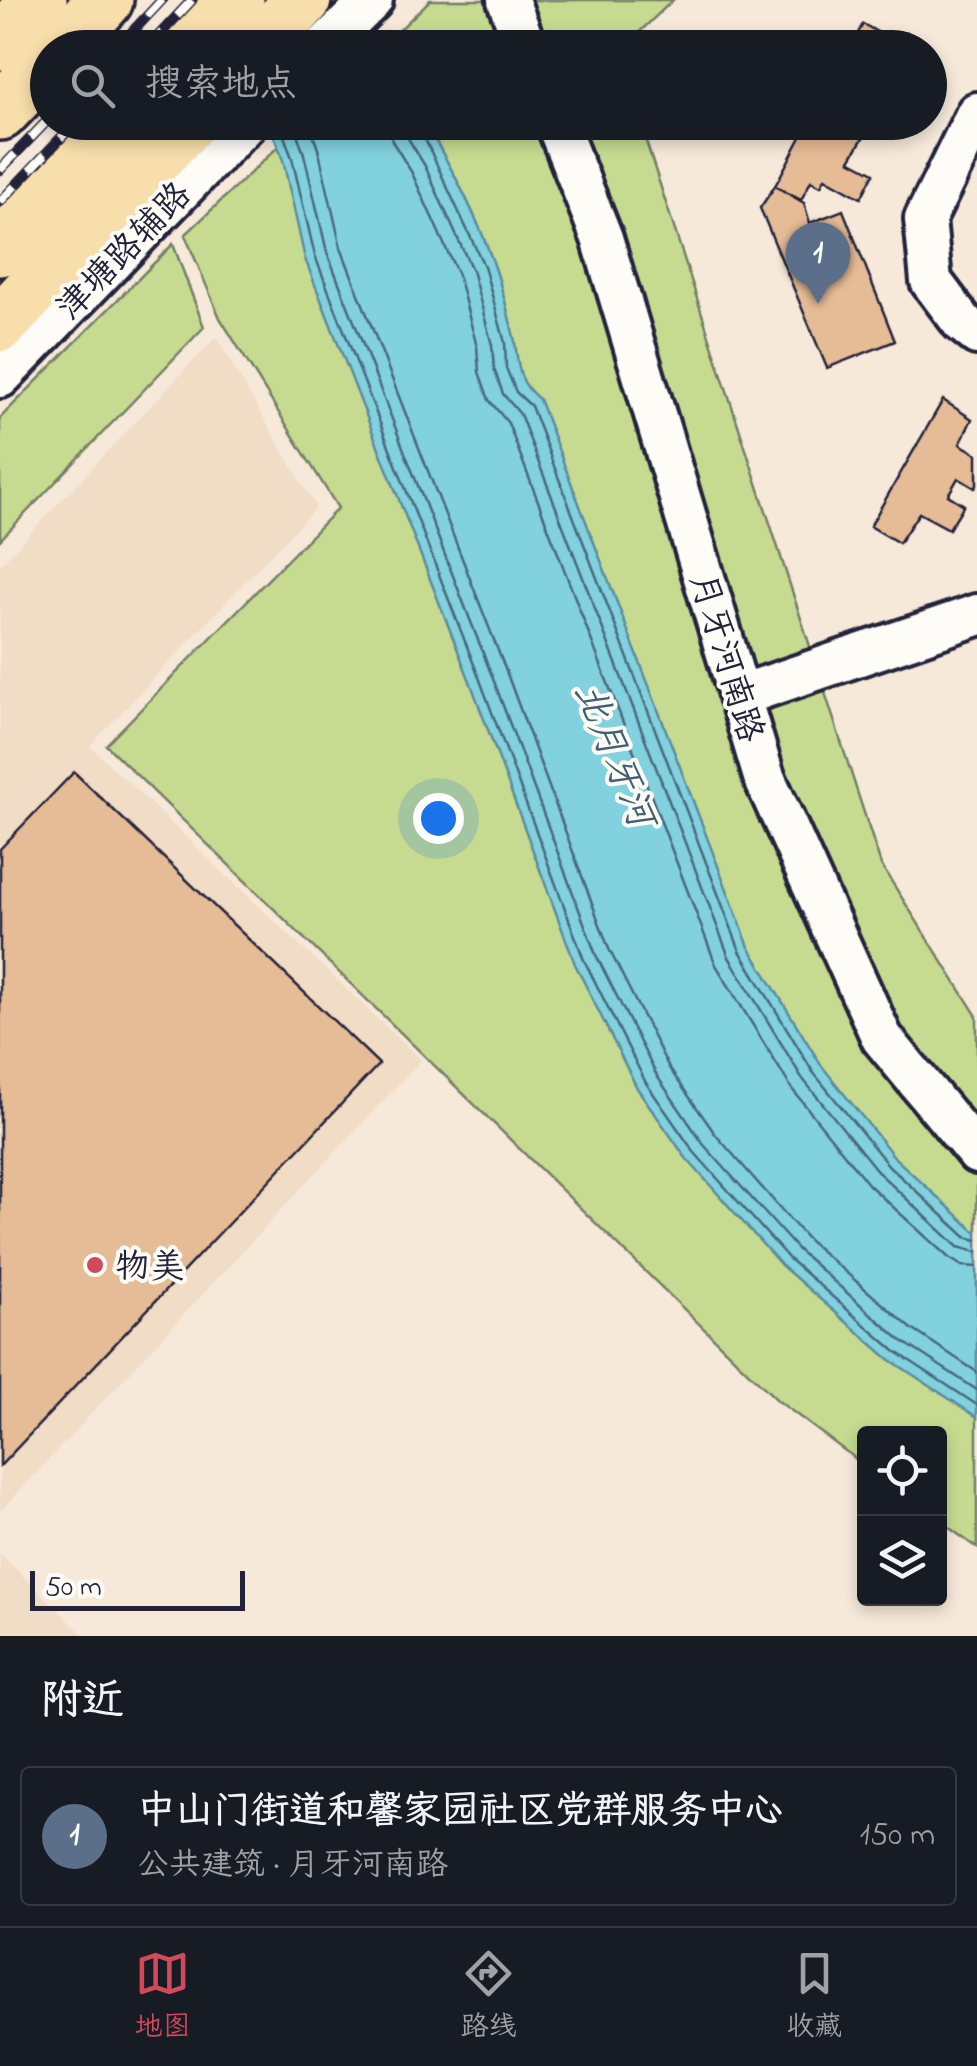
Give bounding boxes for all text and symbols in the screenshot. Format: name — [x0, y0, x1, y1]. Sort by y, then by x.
search box — [30, 30, 947, 140]
icon: search — [65, 58, 120, 113]
text: 搜索地点 — [145, 58, 297, 114]
street label: 津塘路辅路 — [46, 172, 205, 333]
pin: 1 — [786, 222, 850, 304]
street label: 月牙河南路 — [675, 567, 775, 749]
water label: 北月牙河 — [558, 675, 669, 842]
your location — [413, 793, 464, 844]
place label: 物美 — [115, 1243, 185, 1294]
marker: 物美 — [84, 1254, 106, 1276]
map controls — [857, 1426, 947, 1606]
button: locate — [857, 1426, 947, 1516]
button: layers — [857, 1516, 947, 1606]
scale bar — [30, 1566, 245, 1610]
text: 50 m — [45, 1568, 102, 1609]
text: 附近 — [40, 1672, 124, 1733]
text: 中山门街道和馨家园社区党群服务中心 — [137, 1785, 783, 1841]
text: 1 — [69, 1813, 80, 1860]
text: 150 m — [860, 1813, 935, 1860]
text: 公共建筑 · 月牙河南路 — [137, 1843, 448, 1890]
tab: 地图 — [135, 1946, 191, 2049]
tab: 路线 — [460, 1946, 516, 2049]
tab: 收藏 — [786, 1946, 842, 2049]

